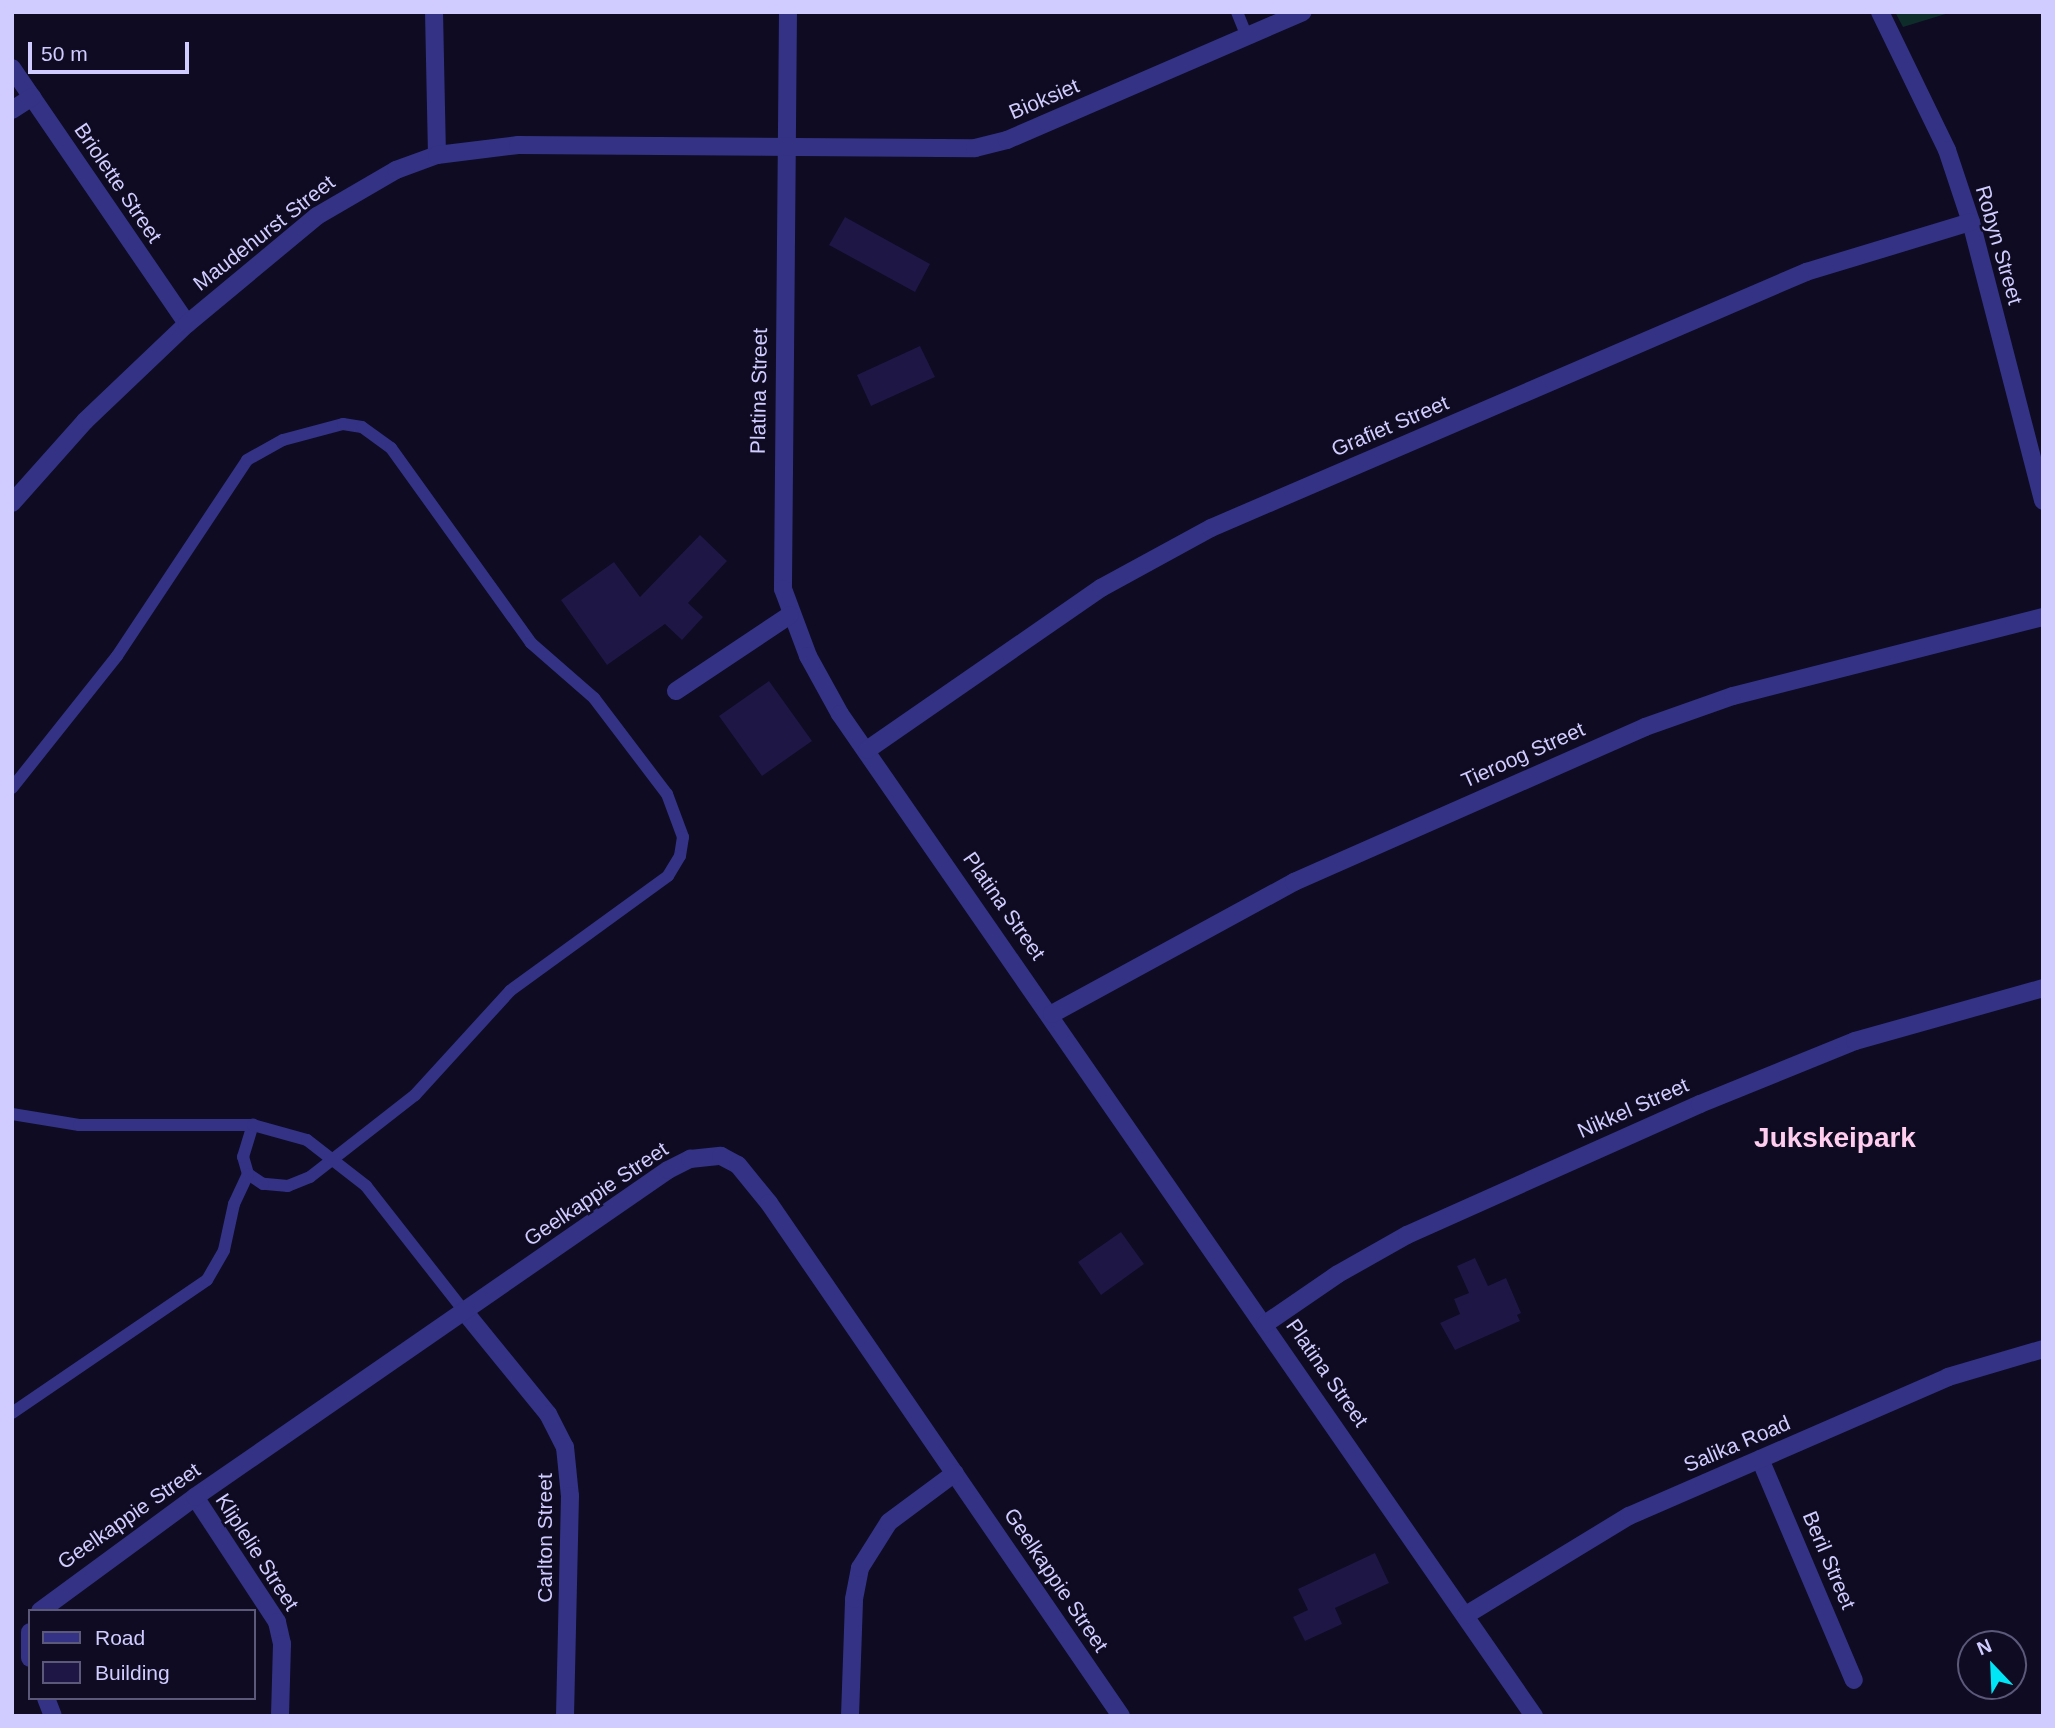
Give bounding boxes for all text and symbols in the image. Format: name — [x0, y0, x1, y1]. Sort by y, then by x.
scale bar — [32, 28, 192, 72]
text: 50 m — [41, 42, 88, 65]
street label: Bioksiet — [1005, 73, 1083, 125]
street label: Briolette Street — [69, 118, 167, 248]
street label: Maudehurst Street — [188, 170, 340, 296]
street label: Robyn Street — [1970, 183, 2028, 307]
street label: Platina Street — [745, 328, 773, 454]
street label: Grafiet Street — [1328, 390, 1452, 462]
street label: Tieroog Street — [1457, 717, 1589, 793]
street label: Platina Street — [958, 847, 1050, 965]
street label: Nikkel Street — [1574, 1072, 1692, 1144]
district label: Jukskeipark — [1754, 1121, 1916, 1155]
street label: Geelkappie Street — [519, 1137, 673, 1251]
street label: Platina Street — [1281, 1314, 1373, 1432]
street label: Salika Road — [1680, 1410, 1794, 1478]
street label: Geelkappie Street — [53, 1457, 205, 1575]
street label: Carlton Street — [532, 1473, 558, 1603]
street label: Kliplelie Street — [210, 1489, 304, 1615]
street label: Geelkappie Street — [999, 1503, 1113, 1657]
street label: Beril Street — [1797, 1507, 1861, 1613]
legend — [28, 1609, 256, 1700]
text: Road — [95, 1626, 145, 1649]
north arrow — [1957, 1630, 2027, 1700]
text: N — [1974, 1635, 1995, 1659]
text: Building — [95, 1661, 170, 1684]

